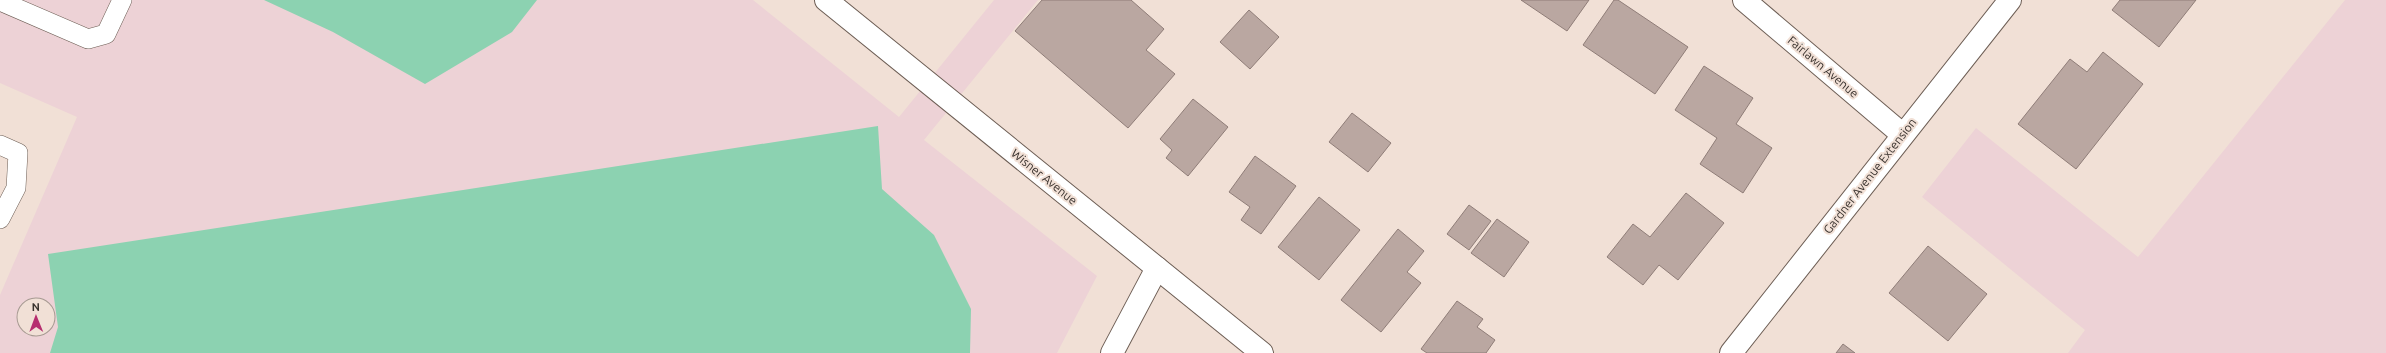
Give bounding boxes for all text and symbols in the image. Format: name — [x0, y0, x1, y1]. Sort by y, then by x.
street label: Fairlawn Avenue — [1785, 33, 1861, 100]
street label: Gardner Avenue Extension — [1821, 115, 1919, 236]
street label: Wisner Avenue — [1009, 146, 1080, 207]
north arrow — [16, 297, 56, 337]
text: N — [32, 301, 40, 313]

